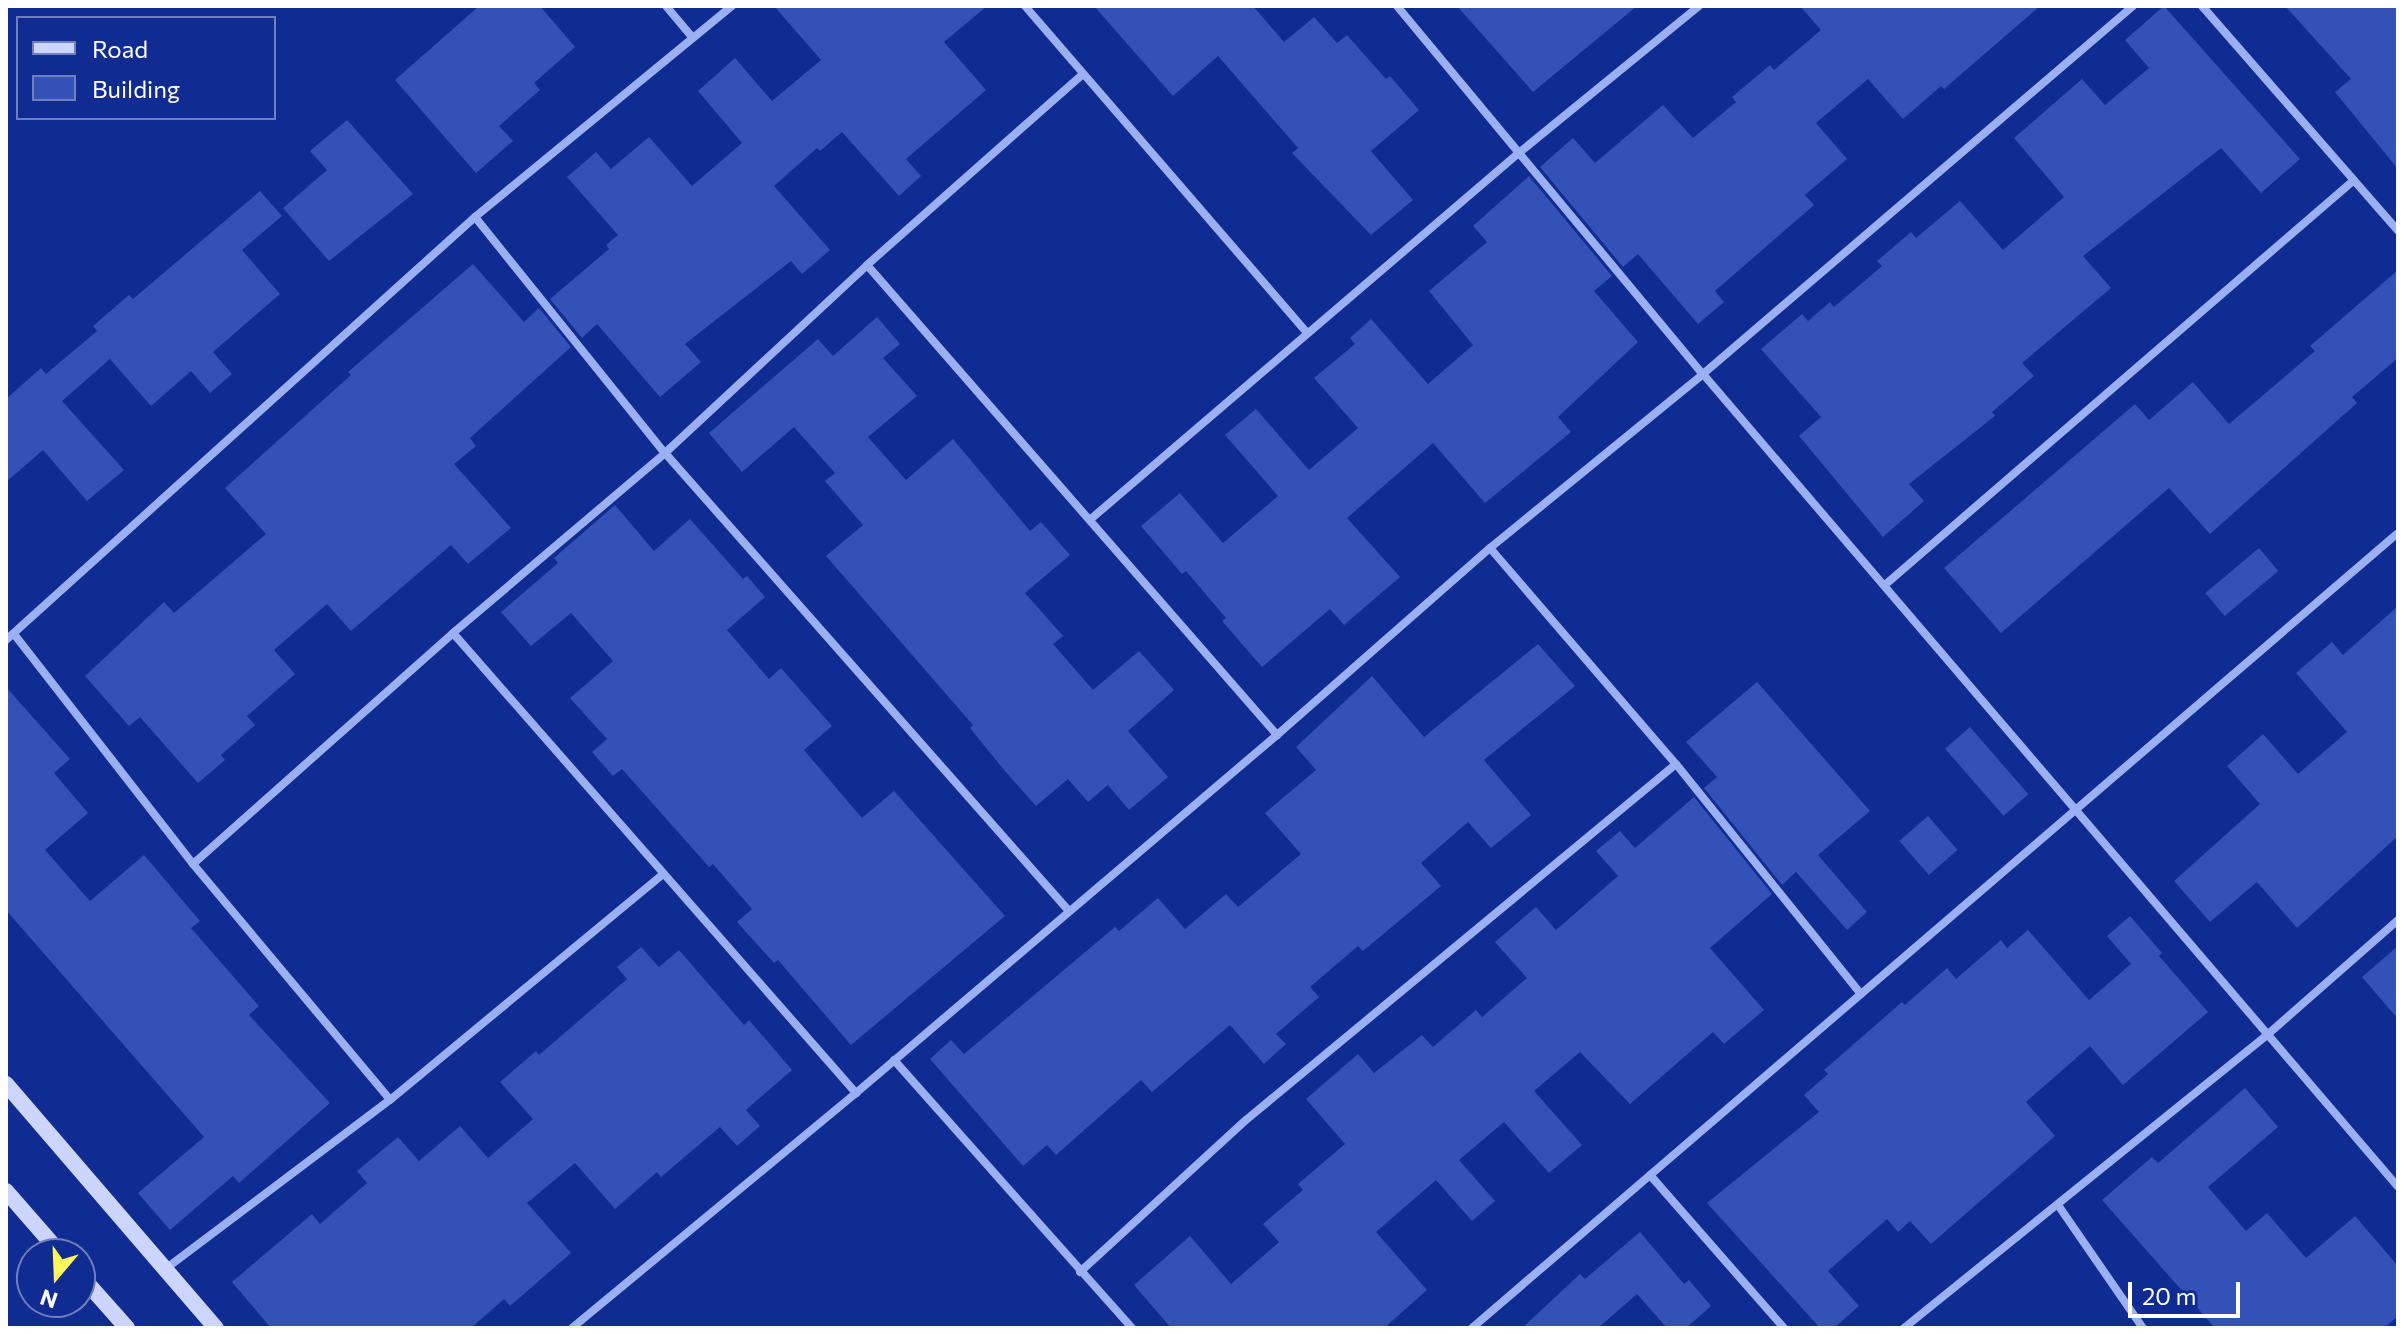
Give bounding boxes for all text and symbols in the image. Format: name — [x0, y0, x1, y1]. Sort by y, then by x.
legend — [16, 16, 276, 120]
text: Road — [92, 34, 148, 63]
text: Building — [92, 74, 180, 103]
north arrow — [16, 1238, 96, 1318]
scale bar — [2132, 1266, 2244, 1316]
text: 20 m — [2142, 1281, 2196, 1310]
text: N — [36, 1284, 61, 1315]

